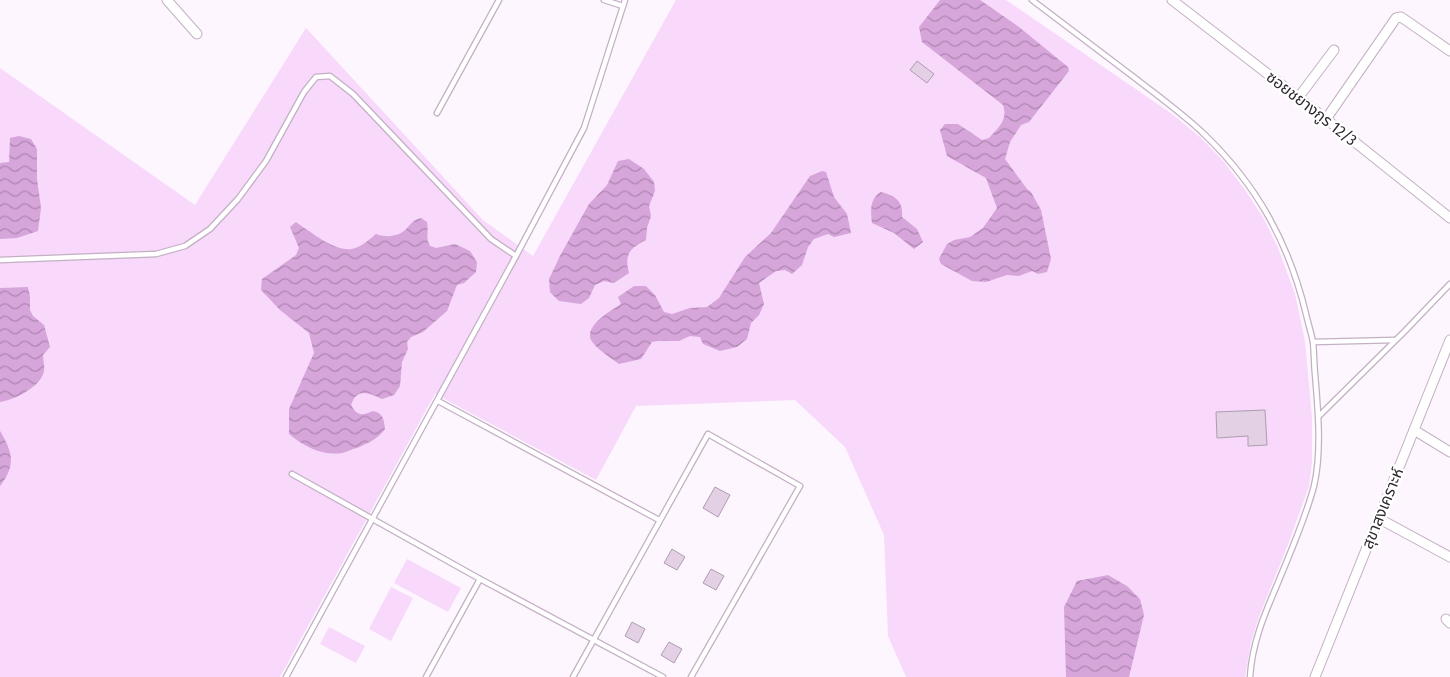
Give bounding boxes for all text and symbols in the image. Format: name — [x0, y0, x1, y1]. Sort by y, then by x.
street label: ซอยชยางกูร 12/3 — [1263, 67, 1361, 150]
street label: สุขาสงเคราะห์ — [1358, 465, 1407, 551]

